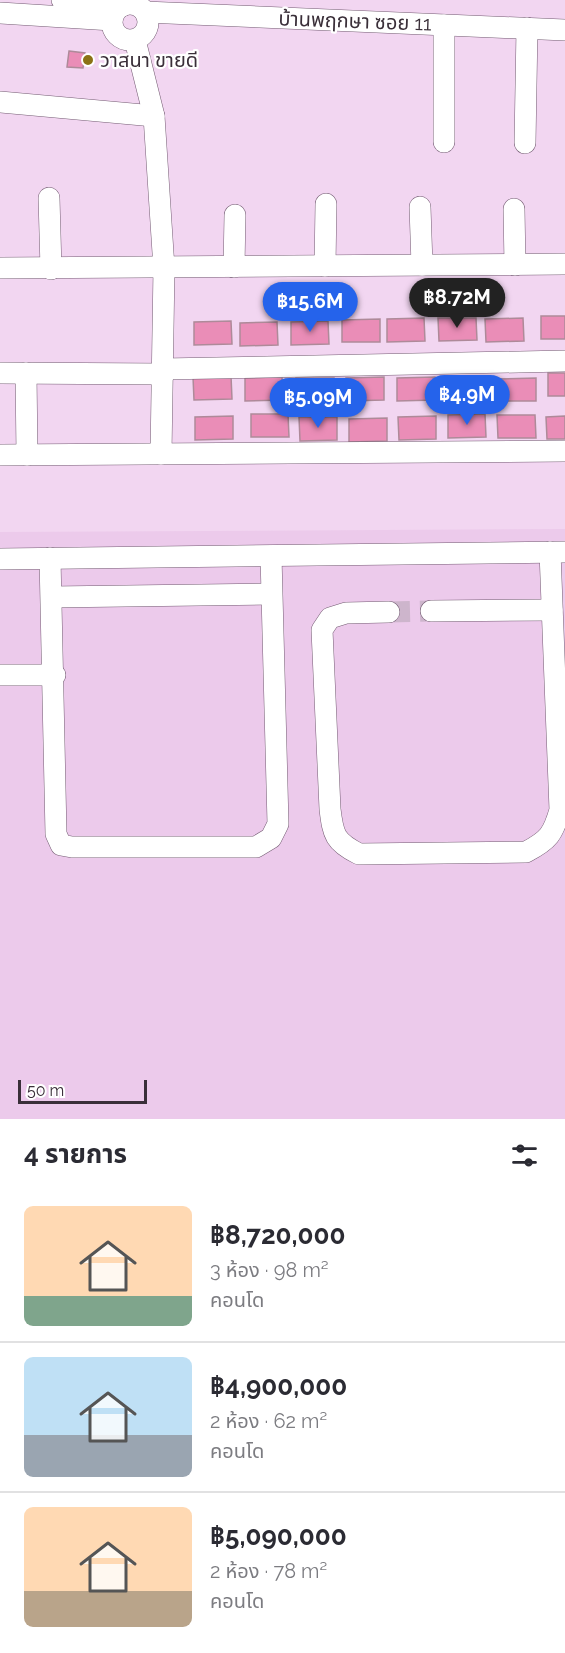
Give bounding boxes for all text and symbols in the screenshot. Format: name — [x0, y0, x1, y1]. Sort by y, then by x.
street label: บ้านพฤกษา ซอย 11 — [278, 6, 432, 36]
place label: วาสนา ขายดี — [100, 48, 198, 72]
marker: วาสนา ขายดี — [81, 53, 95, 67]
pin: ฿8.72M — [408, 278, 506, 329]
pin: ฿15.6M — [261, 282, 359, 333]
text: ฿8.72M — [423, 285, 491, 309]
text: ฿15.6M — [277, 289, 343, 313]
pin: ฿4.9M — [425, 375, 509, 426]
pin: ฿5.09M — [269, 378, 367, 429]
text: ฿4.9M — [439, 382, 495, 406]
text: ฿5.09M — [284, 385, 352, 409]
scale bar — [18, 1077, 147, 1104]
text: 50 m — [27, 1081, 64, 1100]
text: 4 รายการ — [24, 1139, 127, 1169]
icon: filters — [508, 1139, 541, 1172]
text: ฿8,720,000 — [210, 1220, 345, 1250]
icon: home — [72, 1230, 144, 1302]
text: 3 ห้อง · 98 m² — [210, 1258, 329, 1282]
text: คอนโด — [210, 1288, 264, 1312]
text: ฿4,900,000 — [210, 1371, 347, 1401]
icon: home — [72, 1381, 144, 1453]
text: 2 ห้อง · 62 m² — [210, 1409, 327, 1433]
text: คอนโด — [210, 1439, 264, 1463]
text: ฿5,090,000 — [210, 1521, 347, 1551]
icon: home — [72, 1531, 144, 1603]
text: 2 ห้อง · 78 m² — [210, 1559, 327, 1583]
text: คอนโด — [210, 1589, 264, 1613]

